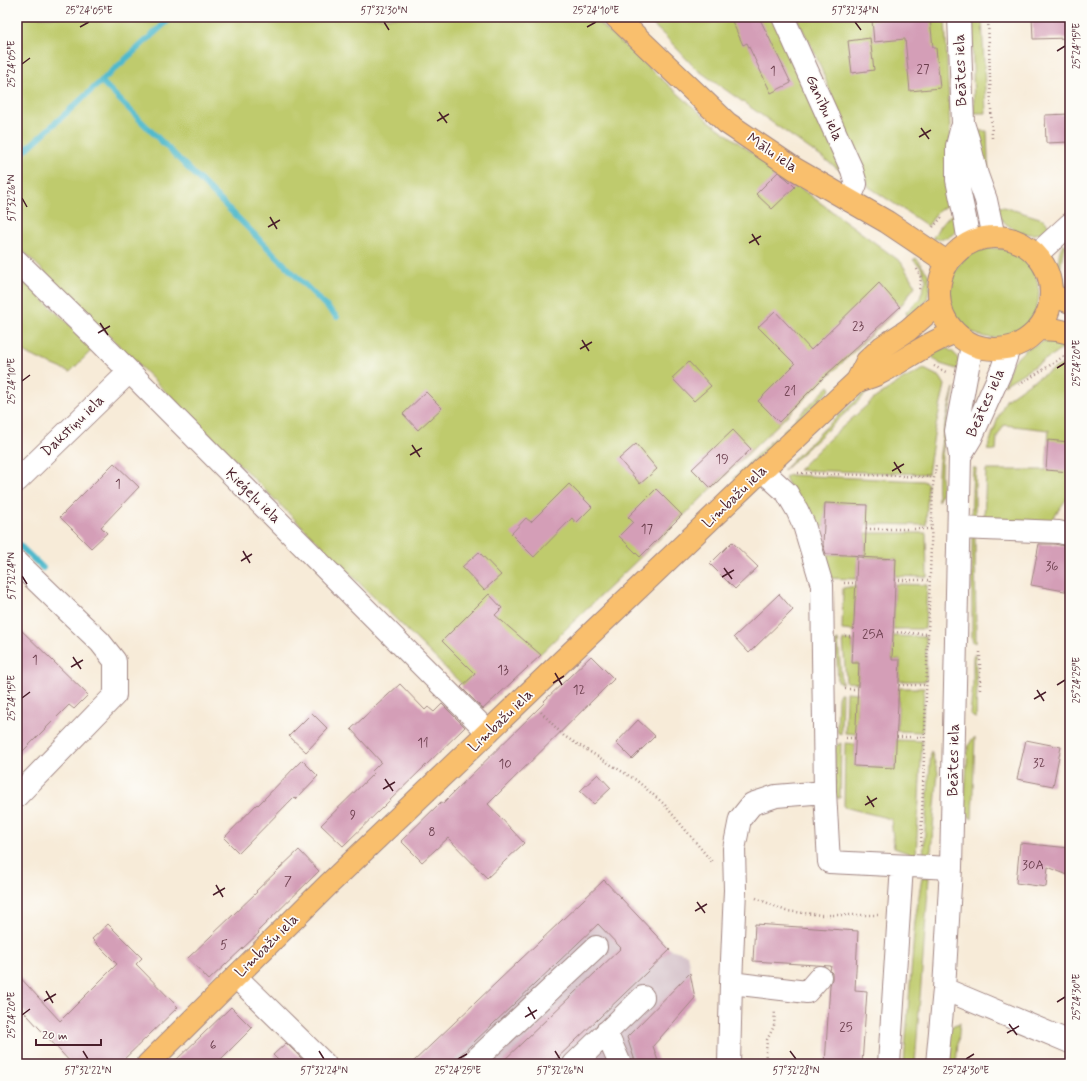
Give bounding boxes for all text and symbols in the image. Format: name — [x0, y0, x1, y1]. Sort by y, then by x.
text: 25°24'05"E — [65, 4, 113, 18]
text: 57°32'30"N — [361, 4, 408, 18]
text: 25°24'10"E — [573, 4, 619, 18]
text: 57°32'34"N — [831, 4, 879, 18]
text: 25°24'15"E — [1070, 23, 1084, 69]
street label: Beātes iela — [950, 33, 972, 107]
text: 25°24'05"E — [5, 40, 19, 88]
house number: 27 — [917, 61, 930, 78]
house number: 1 — [770, 63, 776, 80]
street label: Ganību iela — [801, 72, 848, 145]
street label: Mālu iela — [743, 129, 802, 177]
text: 57°32'26"N — [5, 174, 19, 222]
house number: 23 — [852, 318, 864, 335]
text: 25°24'20"E — [1070, 339, 1084, 386]
text: 25°24'10"E — [5, 358, 19, 404]
street label: Beātes iela — [962, 365, 1010, 440]
house number: 21 — [784, 383, 796, 400]
street label: Dakstiņu iela — [37, 391, 109, 461]
house number: 19 — [715, 451, 729, 468]
street label: Limbažu iela — [698, 461, 772, 533]
street label: Ķieģeļu iela — [221, 464, 285, 528]
house number: 1 — [115, 476, 121, 493]
house number: 17 — [641, 521, 654, 538]
text: 57°32'24"N — [5, 552, 19, 600]
house number: 36 — [1045, 558, 1059, 575]
house number: 25A — [862, 626, 884, 643]
house number: 1 — [32, 652, 38, 669]
text: 25°24'25"E — [1070, 657, 1084, 703]
house number: 13 — [497, 662, 509, 679]
text: 25°24'15"E — [5, 675, 19, 721]
house number: 12 — [573, 682, 585, 699]
street label: Limbažu iela — [464, 685, 538, 757]
street label: Beātes iela — [943, 723, 965, 797]
house number: 11 — [417, 735, 429, 752]
house number: 32 — [1033, 755, 1046, 772]
house number: 10 — [498, 756, 512, 773]
house number: 9 — [350, 807, 356, 824]
house number: 8 — [428, 824, 436, 841]
house number: 30A — [1022, 857, 1044, 874]
house number: 7 — [284, 873, 292, 890]
street label: Limbažu iela — [231, 910, 303, 982]
house number: 5 — [220, 937, 228, 954]
text: 25°24'30"E — [1070, 974, 1084, 1020]
text: 25°24'20"E — [5, 991, 19, 1038]
house number: 25 — [839, 1019, 853, 1036]
scale bar — [36, 1021, 101, 1047]
text: 20 m — [42, 1028, 68, 1044]
house number: 6 — [210, 1037, 217, 1054]
text: 57°32'22"N — [65, 1064, 112, 1078]
text: 57°32'24"N — [300, 1064, 348, 1078]
text: 25°24'25"E — [435, 1064, 481, 1078]
text: 57°32'26"N — [536, 1064, 584, 1078]
text: 57°32'28"N — [772, 1064, 820, 1078]
text: 25°24'30"E — [943, 1064, 989, 1078]

